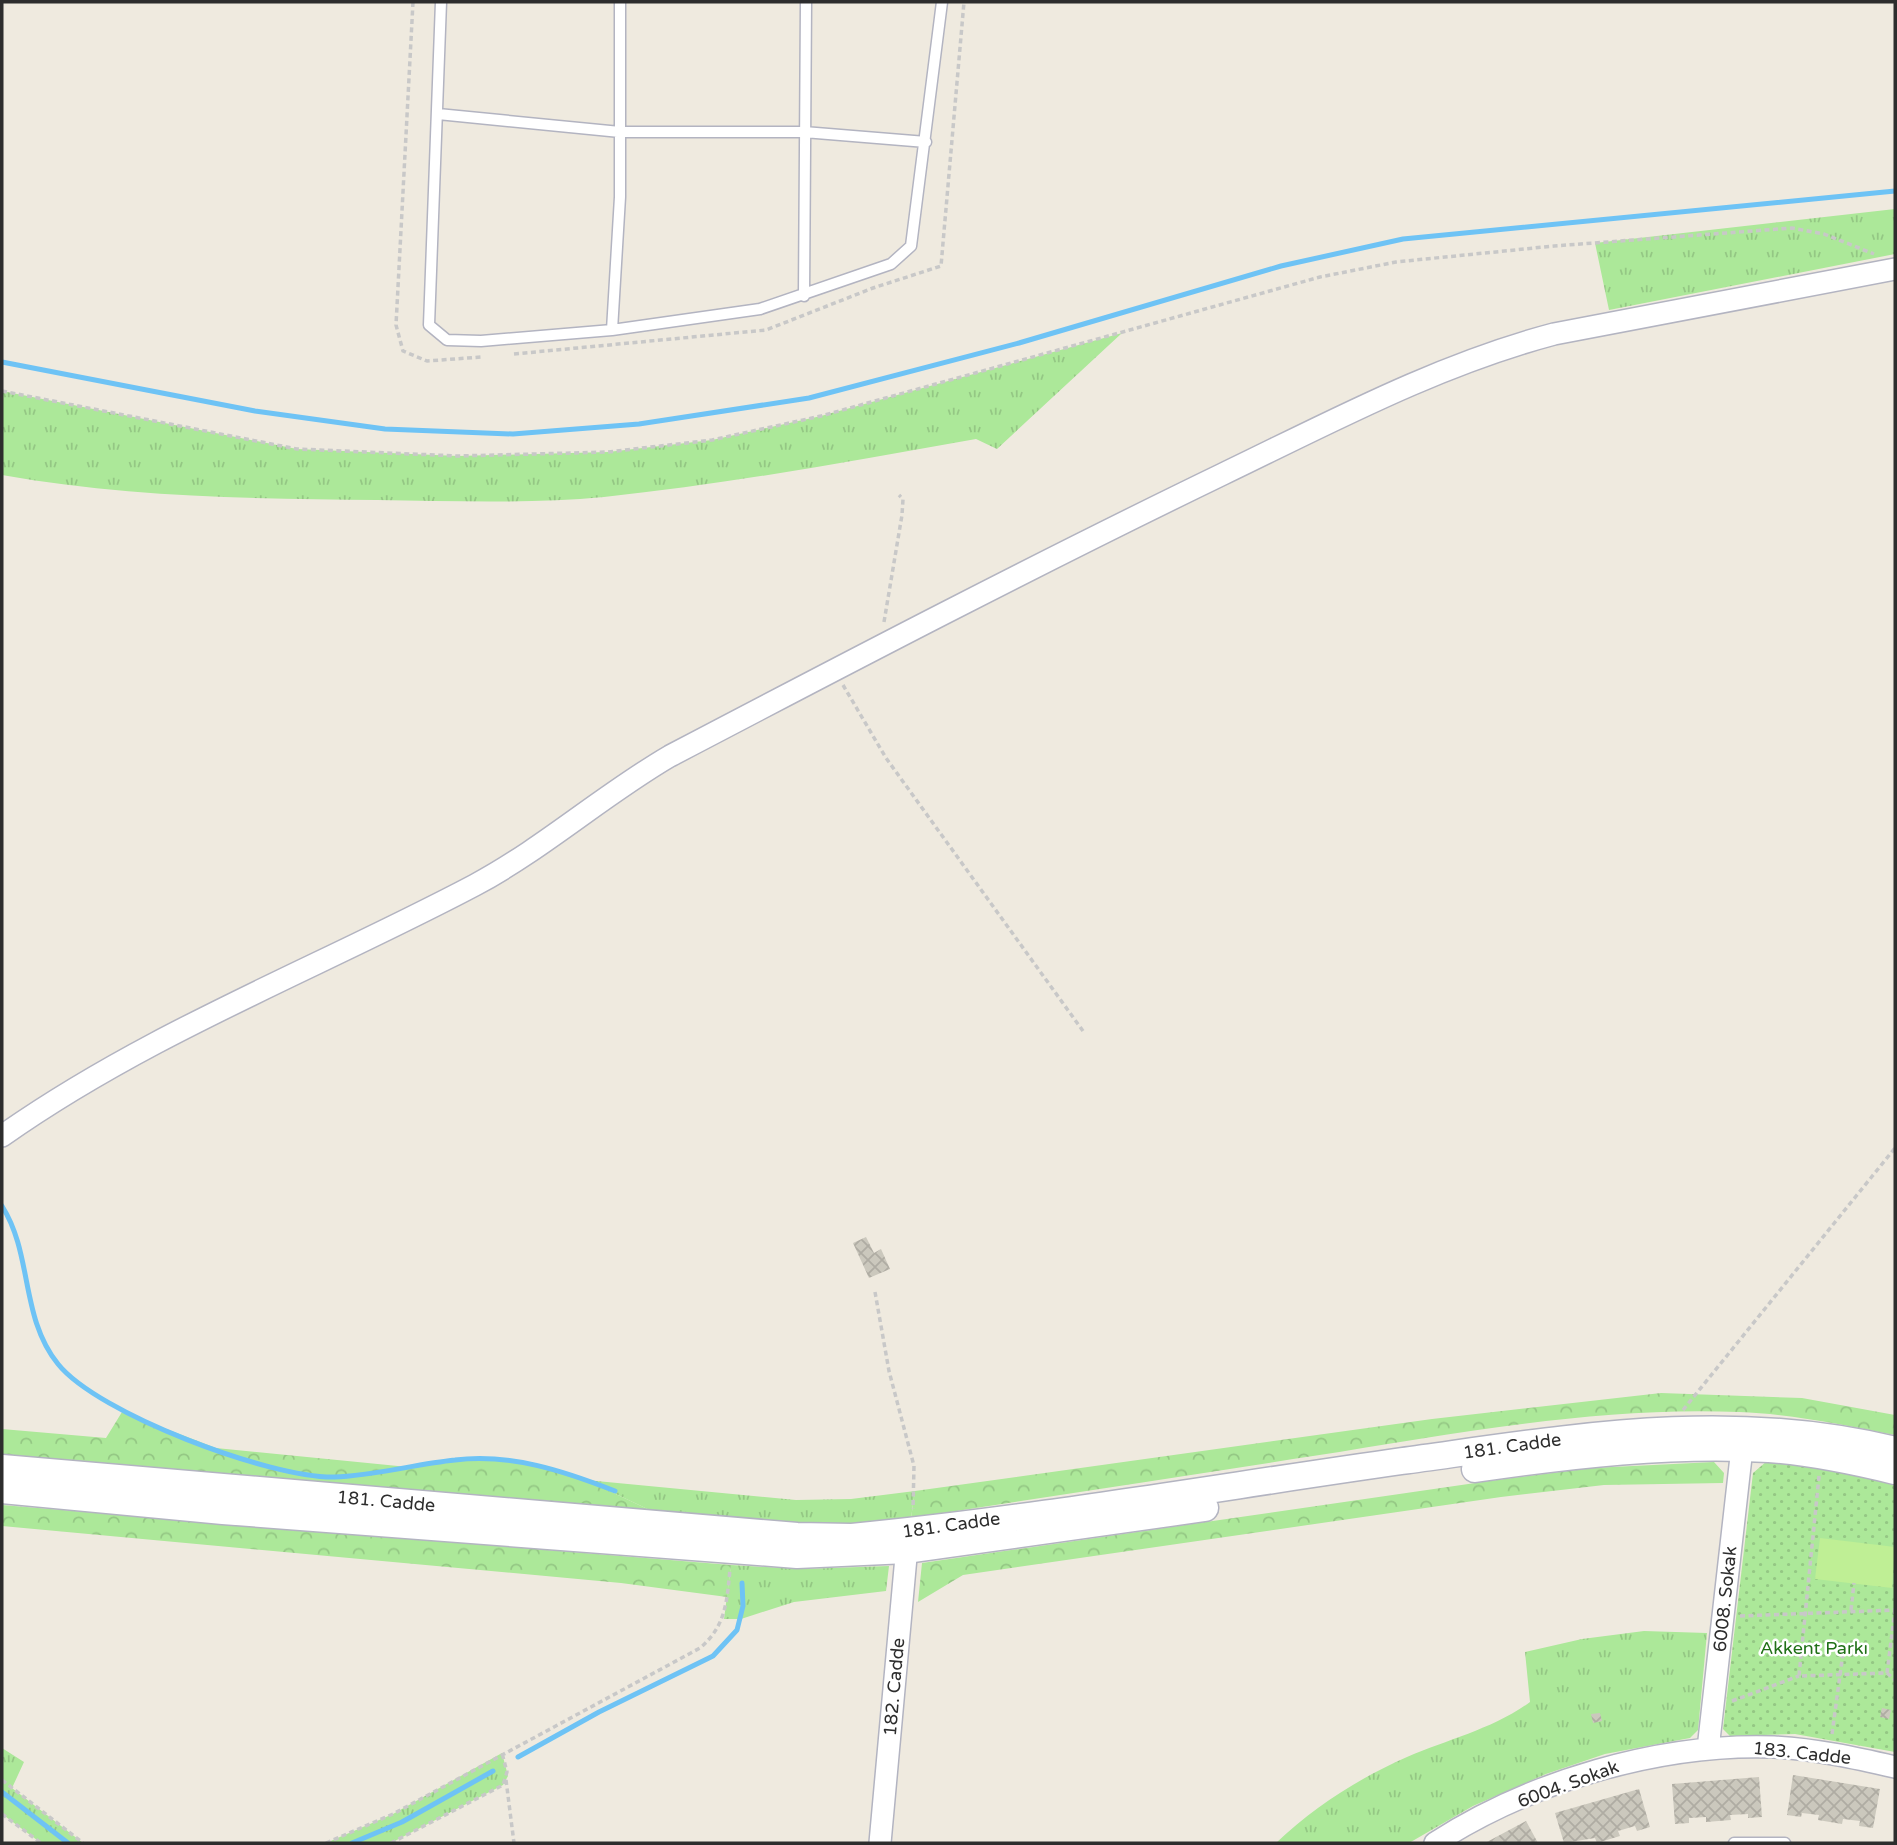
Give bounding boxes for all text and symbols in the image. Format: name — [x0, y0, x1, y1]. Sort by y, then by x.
street label: 181. Cadde — [1462, 1428, 1562, 1464]
street label: 181. Cadde — [336, 1486, 436, 1516]
street label: 181. Cadde — [901, 1507, 1001, 1543]
street label: 6008. Sokak — [1709, 1545, 1742, 1653]
street label: 182. Cadde — [879, 1637, 909, 1737]
park label: Akkent Parkı — [1760, 1637, 1868, 1659]
street label: 183. Cadde — [1752, 1737, 1852, 1769]
street label: 6004. Sokak — [1514, 1755, 1622, 1812]

